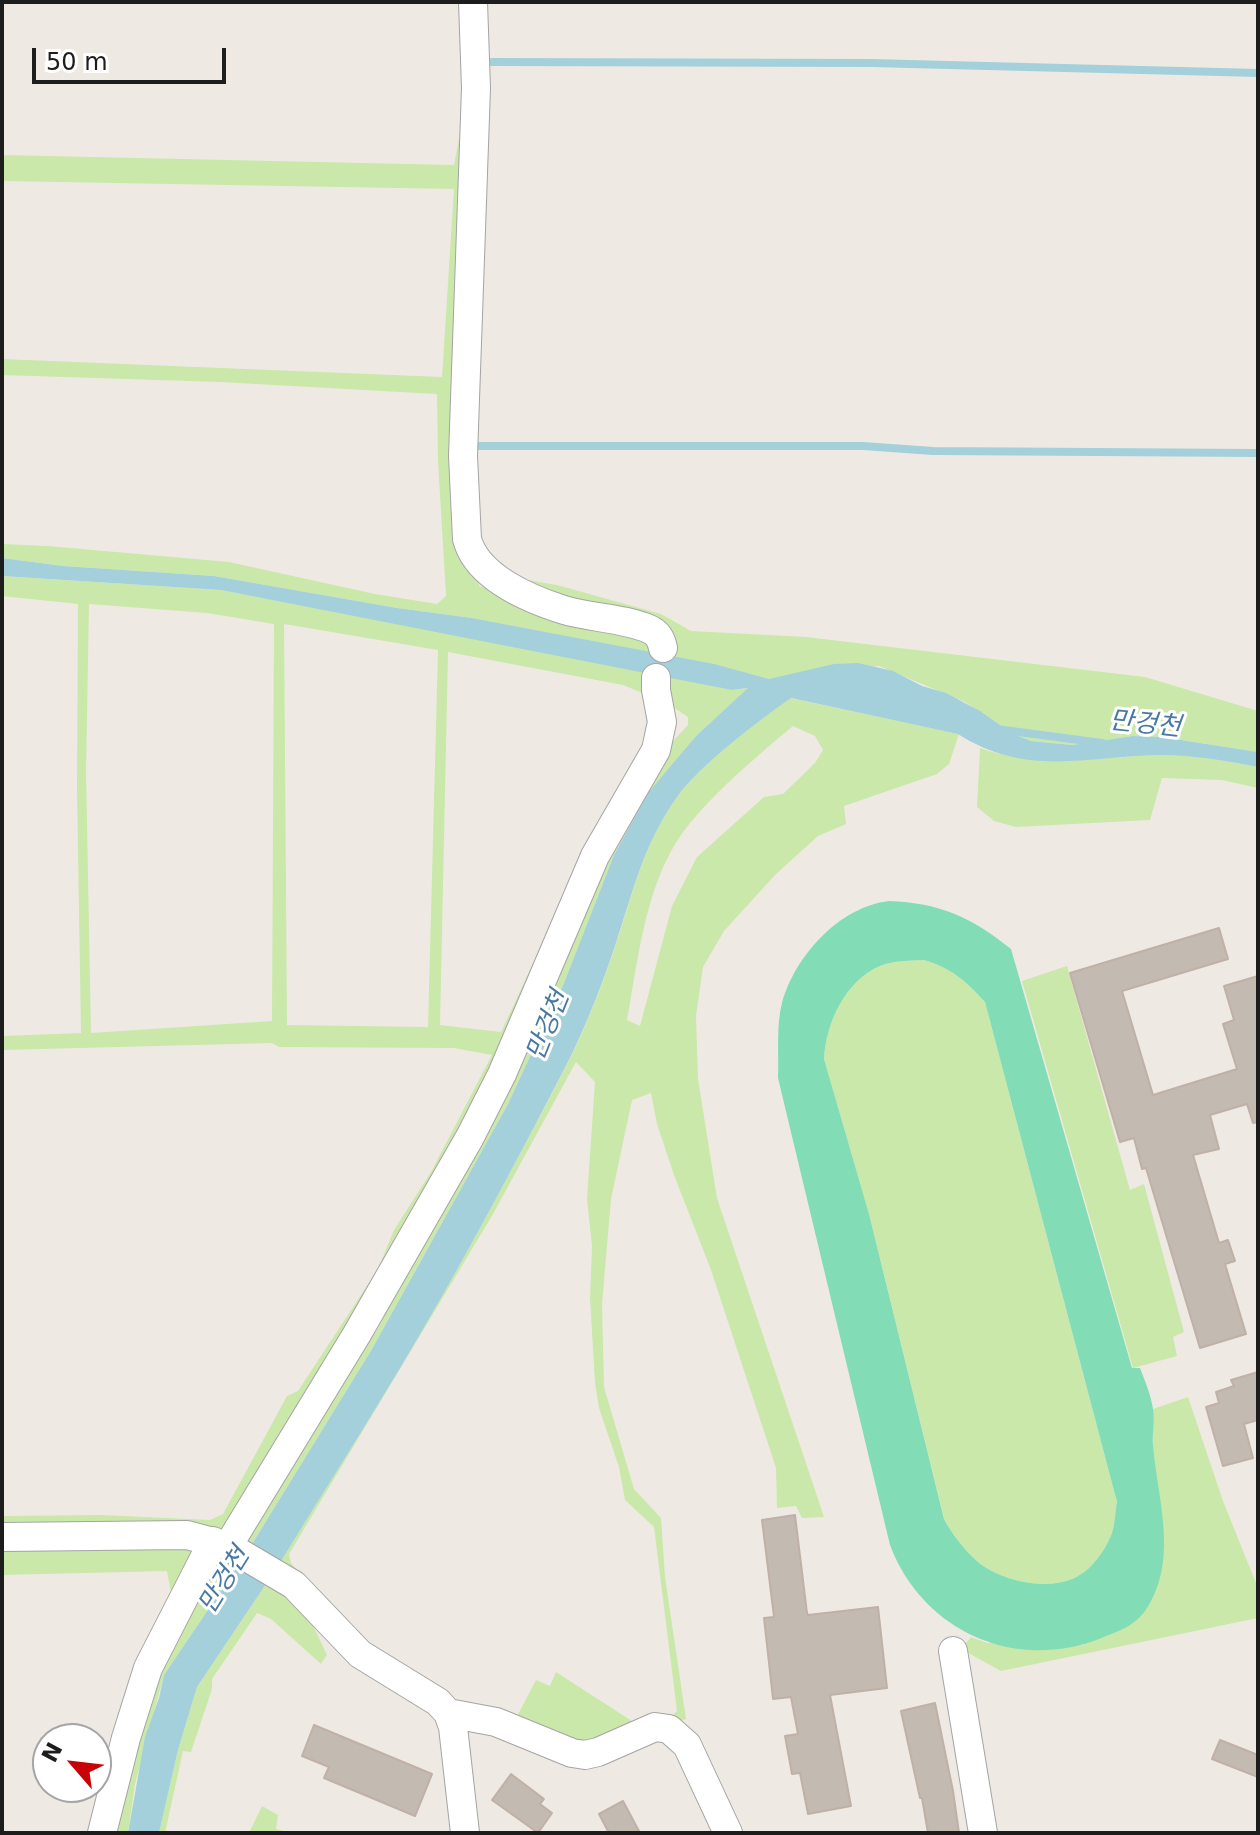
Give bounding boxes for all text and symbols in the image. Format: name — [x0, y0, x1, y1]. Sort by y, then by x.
scale bar — [36, 32, 230, 82]
text: 50 m — [46, 48, 108, 76]
water label: 만겅천 — [1108, 706, 1182, 744]
water label: 만겅천 — [521, 987, 577, 1065]
water label: 만겅천 — [193, 1542, 257, 1620]
north arrow — [32, 1723, 112, 1803]
text: N — [37, 1738, 67, 1766]

